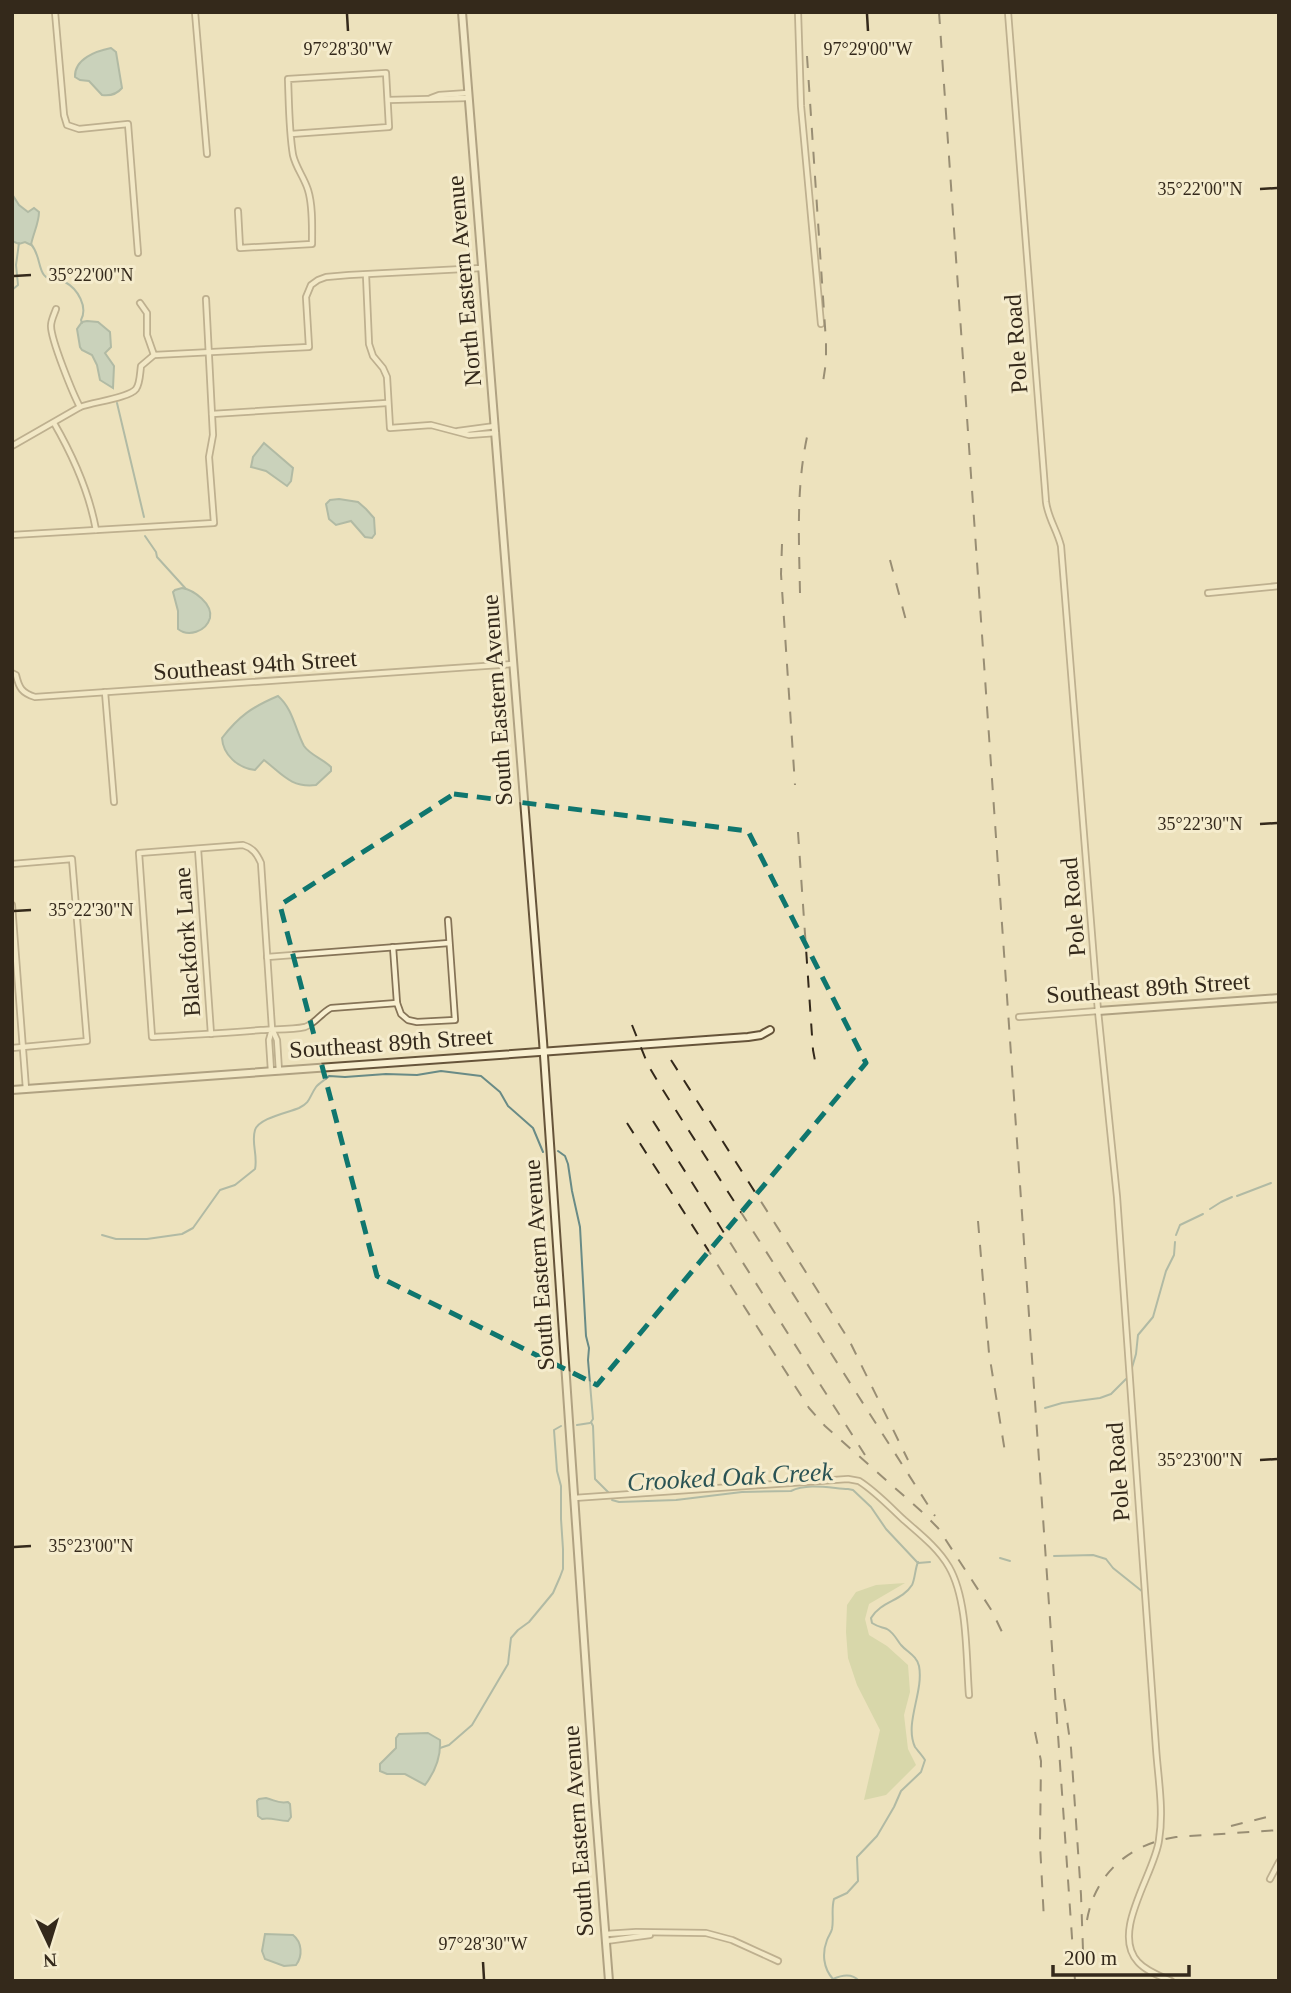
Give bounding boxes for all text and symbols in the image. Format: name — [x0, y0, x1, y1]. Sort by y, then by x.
text: 97°28'30"W — [304, 39, 392, 59]
text: 97°29'00"W — [824, 39, 912, 59]
street label: North Eastern Avenue — [442, 175, 486, 387]
text: 35°22'00"N — [1158, 179, 1242, 199]
text: 35°22'00"N — [49, 265, 133, 285]
street label: Pole Road — [1000, 294, 1032, 394]
street label: South Eastern Avenue — [477, 594, 517, 806]
street label: Southeast 94th Street — [152, 645, 358, 685]
text: 35°22'30"N — [1158, 814, 1242, 834]
street label: Pole Road — [1056, 856, 1090, 958]
street label: Blackfork Lane — [169, 866, 205, 1018]
text: 35°22'30"N — [49, 900, 133, 920]
street label: Southeast 89th Street — [1045, 968, 1251, 1008]
street label: Southeast 89th Street — [288, 1023, 494, 1063]
street label: South Eastern Avenue — [519, 1159, 559, 1371]
street label: Pole Road — [1102, 1422, 1134, 1522]
text: 35°23'00"N — [1158, 1450, 1242, 1470]
water label: Crooked Oak Creek — [626, 1457, 834, 1497]
text: 35°23'00"N — [49, 1536, 133, 1556]
street label: South Eastern Avenue — [558, 1725, 598, 1937]
north arrow — [14, 1909, 84, 1979]
text: 97°28'30"W — [439, 1934, 527, 1954]
scale bar — [1053, 1934, 1190, 1978]
text: 200 m — [1064, 1946, 1117, 1970]
text: N — [42, 1950, 58, 1971]

